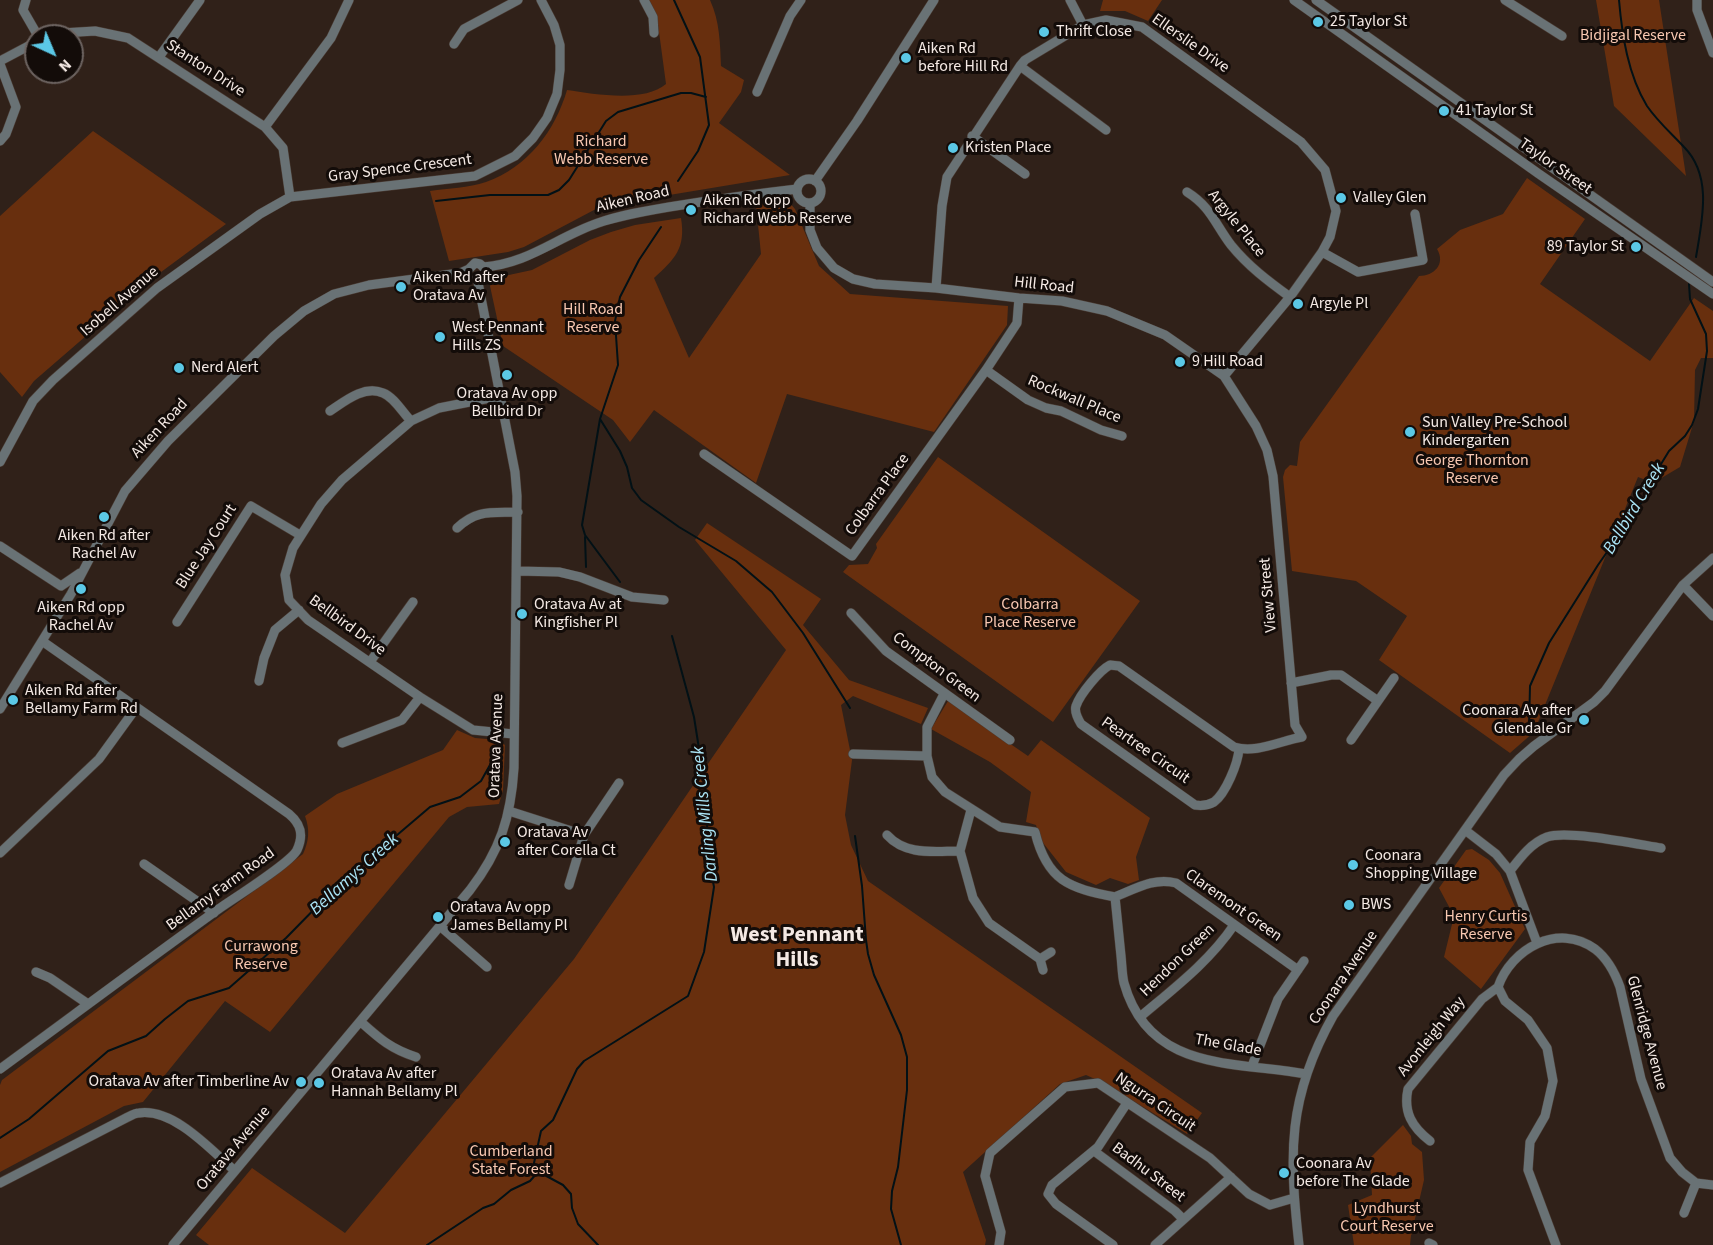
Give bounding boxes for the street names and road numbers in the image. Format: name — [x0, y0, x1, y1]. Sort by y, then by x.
street label: Ellerslie Drive — [1147, 10, 1233, 78]
street label: Stanton Drive — [162, 36, 248, 102]
street label: Taylor Street — [1515, 135, 1595, 199]
street label: Gray Spence Crescent — [327, 151, 473, 187]
street label: Aiken Road — [595, 182, 671, 218]
street label: Argyle Place — [1203, 186, 1269, 262]
street label: Isobell Avenue — [77, 263, 163, 341]
street label: Hill Road — [1013, 273, 1075, 299]
street label: Rockwall Place — [1024, 372, 1124, 428]
street label: Aiken Road — [128, 395, 192, 463]
street label: Colbarra Place — [842, 450, 914, 540]
street label: Blue Jay Court — [172, 501, 242, 593]
street label: View Street — [1256, 557, 1282, 633]
street label: Bellbird Drive — [305, 592, 389, 660]
street label: Compton Green — [888, 629, 984, 707]
street label: Oratava Avenue — [486, 693, 508, 799]
street label: Peartree Circuit — [1097, 713, 1193, 789]
street label: Bellamy Farm Road — [163, 844, 279, 936]
street label: Claremont Green — [1181, 866, 1285, 946]
street label: Hendon Green — [1137, 921, 1219, 1001]
street label: Coonara Avenue — [1306, 927, 1382, 1029]
street label: Glenridge Avenue — [1622, 974, 1670, 1092]
street label: Avonleigh Way — [1394, 993, 1470, 1081]
street label: The Glade — [1193, 1031, 1263, 1061]
street label: Ngurra Circuit — [1111, 1069, 1199, 1137]
street label: Oratava Avenue — [193, 1103, 275, 1195]
street label: Badhu Street — [1107, 1139, 1189, 1207]

